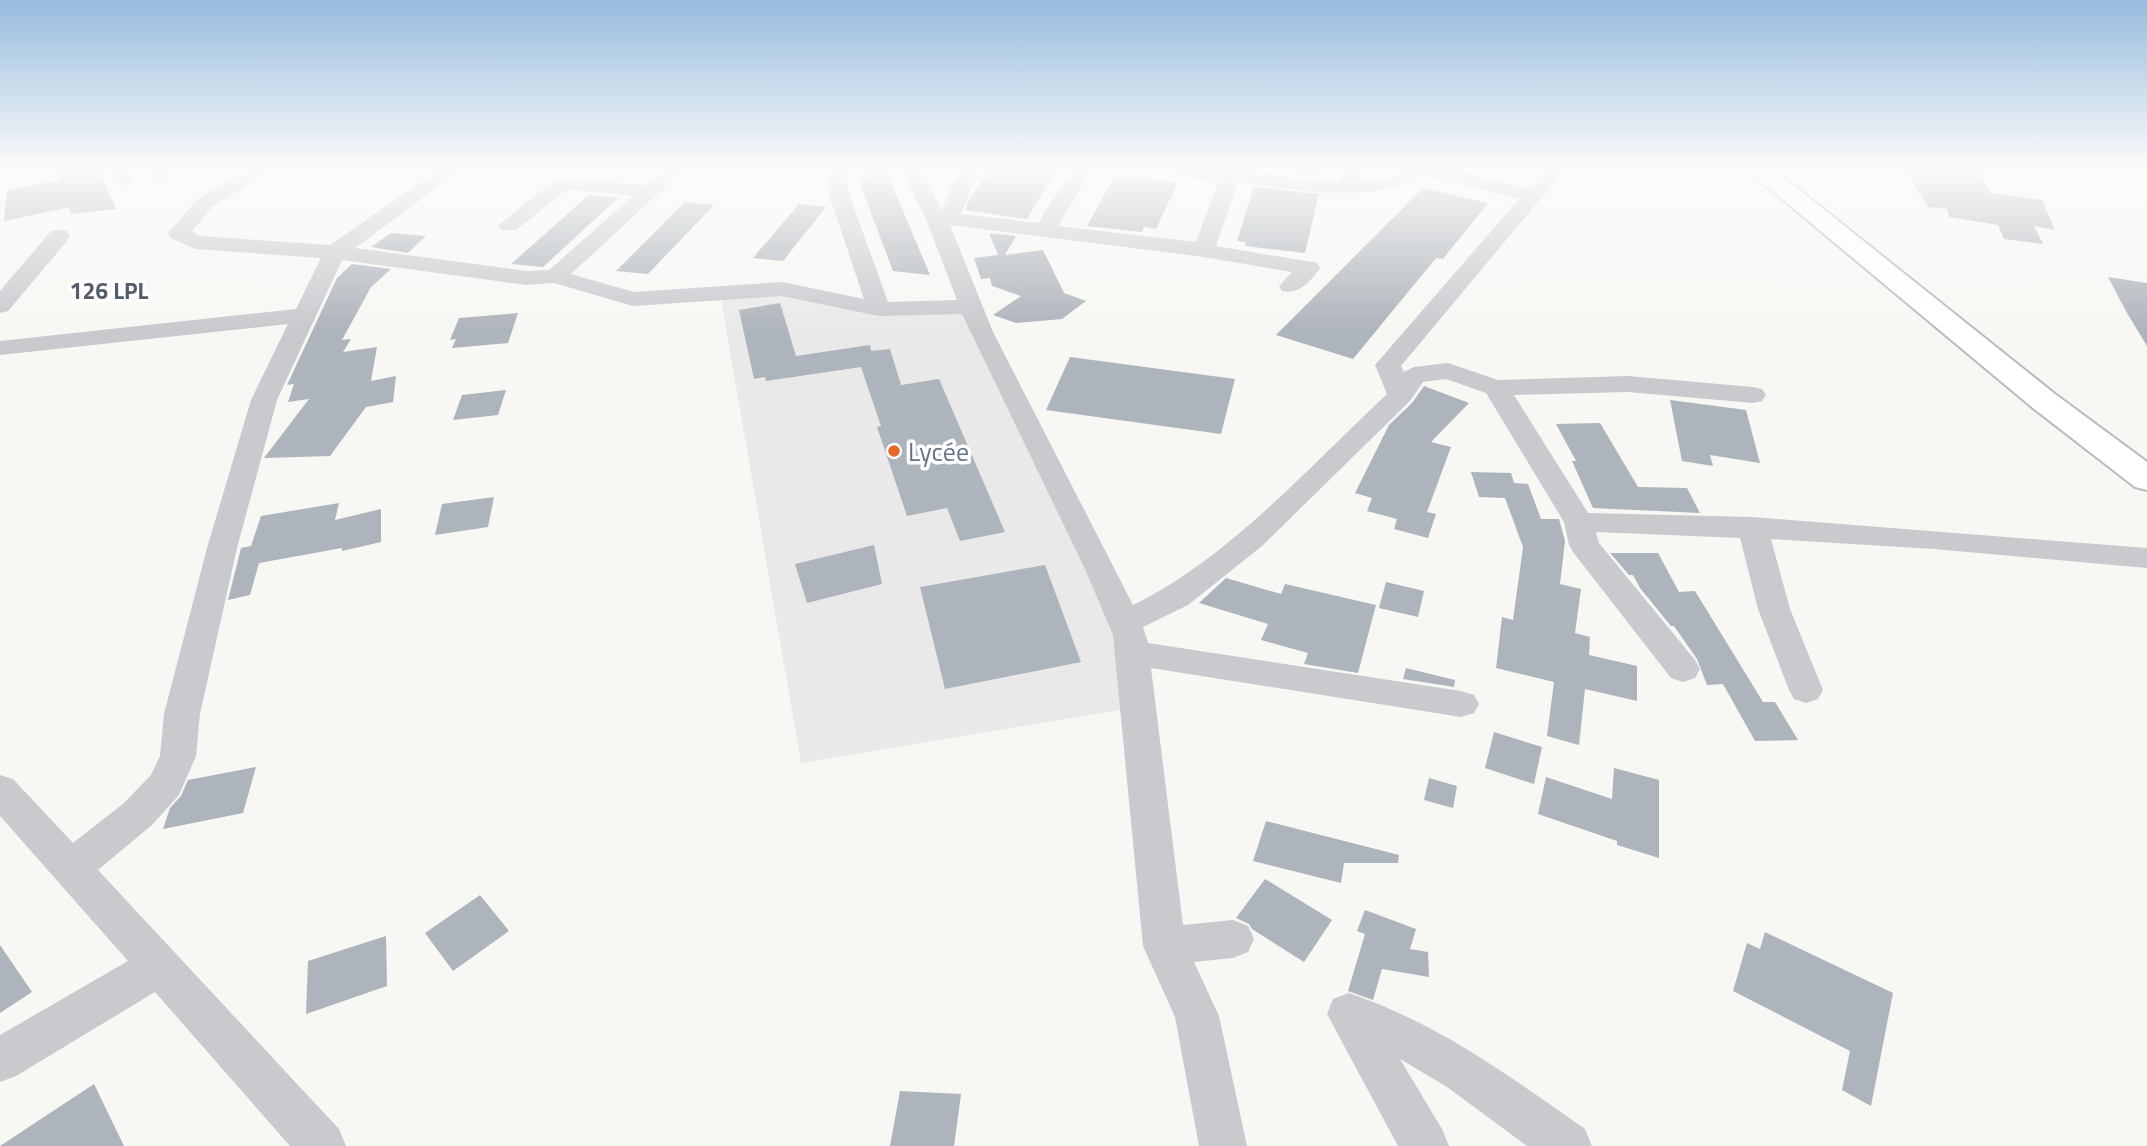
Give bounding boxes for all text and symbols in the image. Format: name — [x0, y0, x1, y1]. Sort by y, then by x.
district label: 126 LPL — [70, 273, 149, 308]
place label: Lycée — [908, 432, 969, 471]
marker: Lycée — [886, 443, 902, 459]

